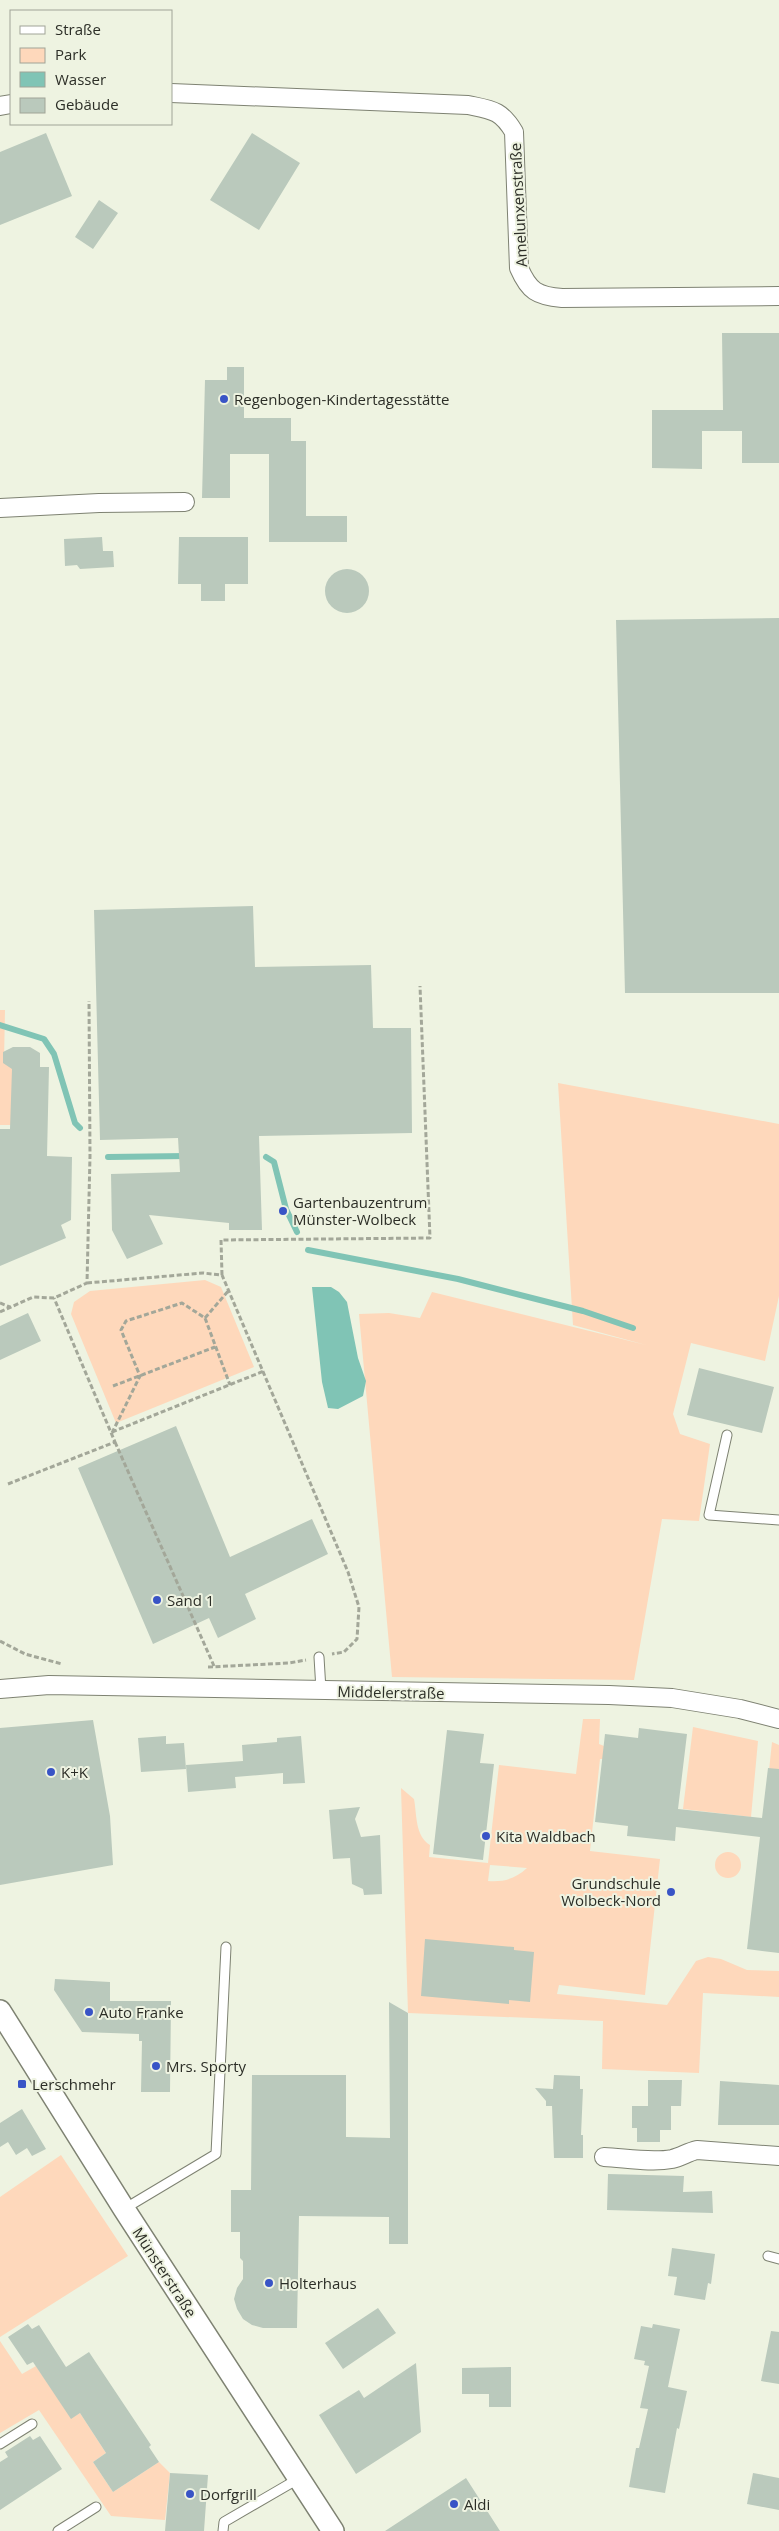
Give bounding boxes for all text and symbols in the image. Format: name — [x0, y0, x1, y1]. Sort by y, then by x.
legend — [10, 10, 172, 125]
text: Straße — [55, 19, 101, 39]
text: Park — [55, 44, 86, 64]
text: Wasser — [55, 69, 106, 89]
text: Gebäude — [55, 94, 119, 114]
street label: Amelunxenstraße — [505, 142, 531, 268]
place label: Regenbogen-Kindertagesstätte — [234, 389, 450, 409]
marker: Regenbogen-Kindertagesstätte — [218, 393, 230, 405]
place label: Gartenbauzentrum Münster-Wolbeck — [293, 1192, 427, 1229]
marker: Gartenbauzentrum Münster-Wolbeck — [277, 1205, 289, 1217]
place label: Sand 1 — [167, 1590, 214, 1610]
marker: Sand 1 — [151, 1594, 163, 1606]
street label: Middelerstraße — [337, 1681, 445, 1703]
place label: K+K — [61, 1762, 89, 1782]
marker: K+K — [45, 1766, 57, 1778]
place label: Kita Waldbach — [496, 1826, 596, 1846]
marker: Kita Waldbach — [480, 1830, 492, 1842]
place label: Grundschule Wolbeck-Nord — [561, 1873, 661, 1910]
marker: Grundschule Wolbeck-Nord — [665, 1886, 677, 1898]
place label: Auto Franke — [99, 2002, 184, 2022]
marker: Auto Franke — [83, 2006, 95, 2018]
place label: Mrs. Sporty — [166, 2056, 247, 2076]
marker: Mrs. Sporty — [150, 2060, 162, 2072]
place label: Lerschmehr — [32, 2074, 116, 2094]
marker: Lerschmehr — [16, 2078, 28, 2090]
street label: Münsterstraße — [128, 2223, 202, 2321]
place label: Holterhaus — [279, 2273, 357, 2293]
marker: Holterhaus — [263, 2277, 275, 2289]
place label: Dorfgrill — [200, 2484, 257, 2504]
marker: Dorfgrill — [184, 2488, 196, 2500]
place label: Aldi — [464, 2494, 490, 2514]
marker: Aldi — [448, 2498, 460, 2510]

